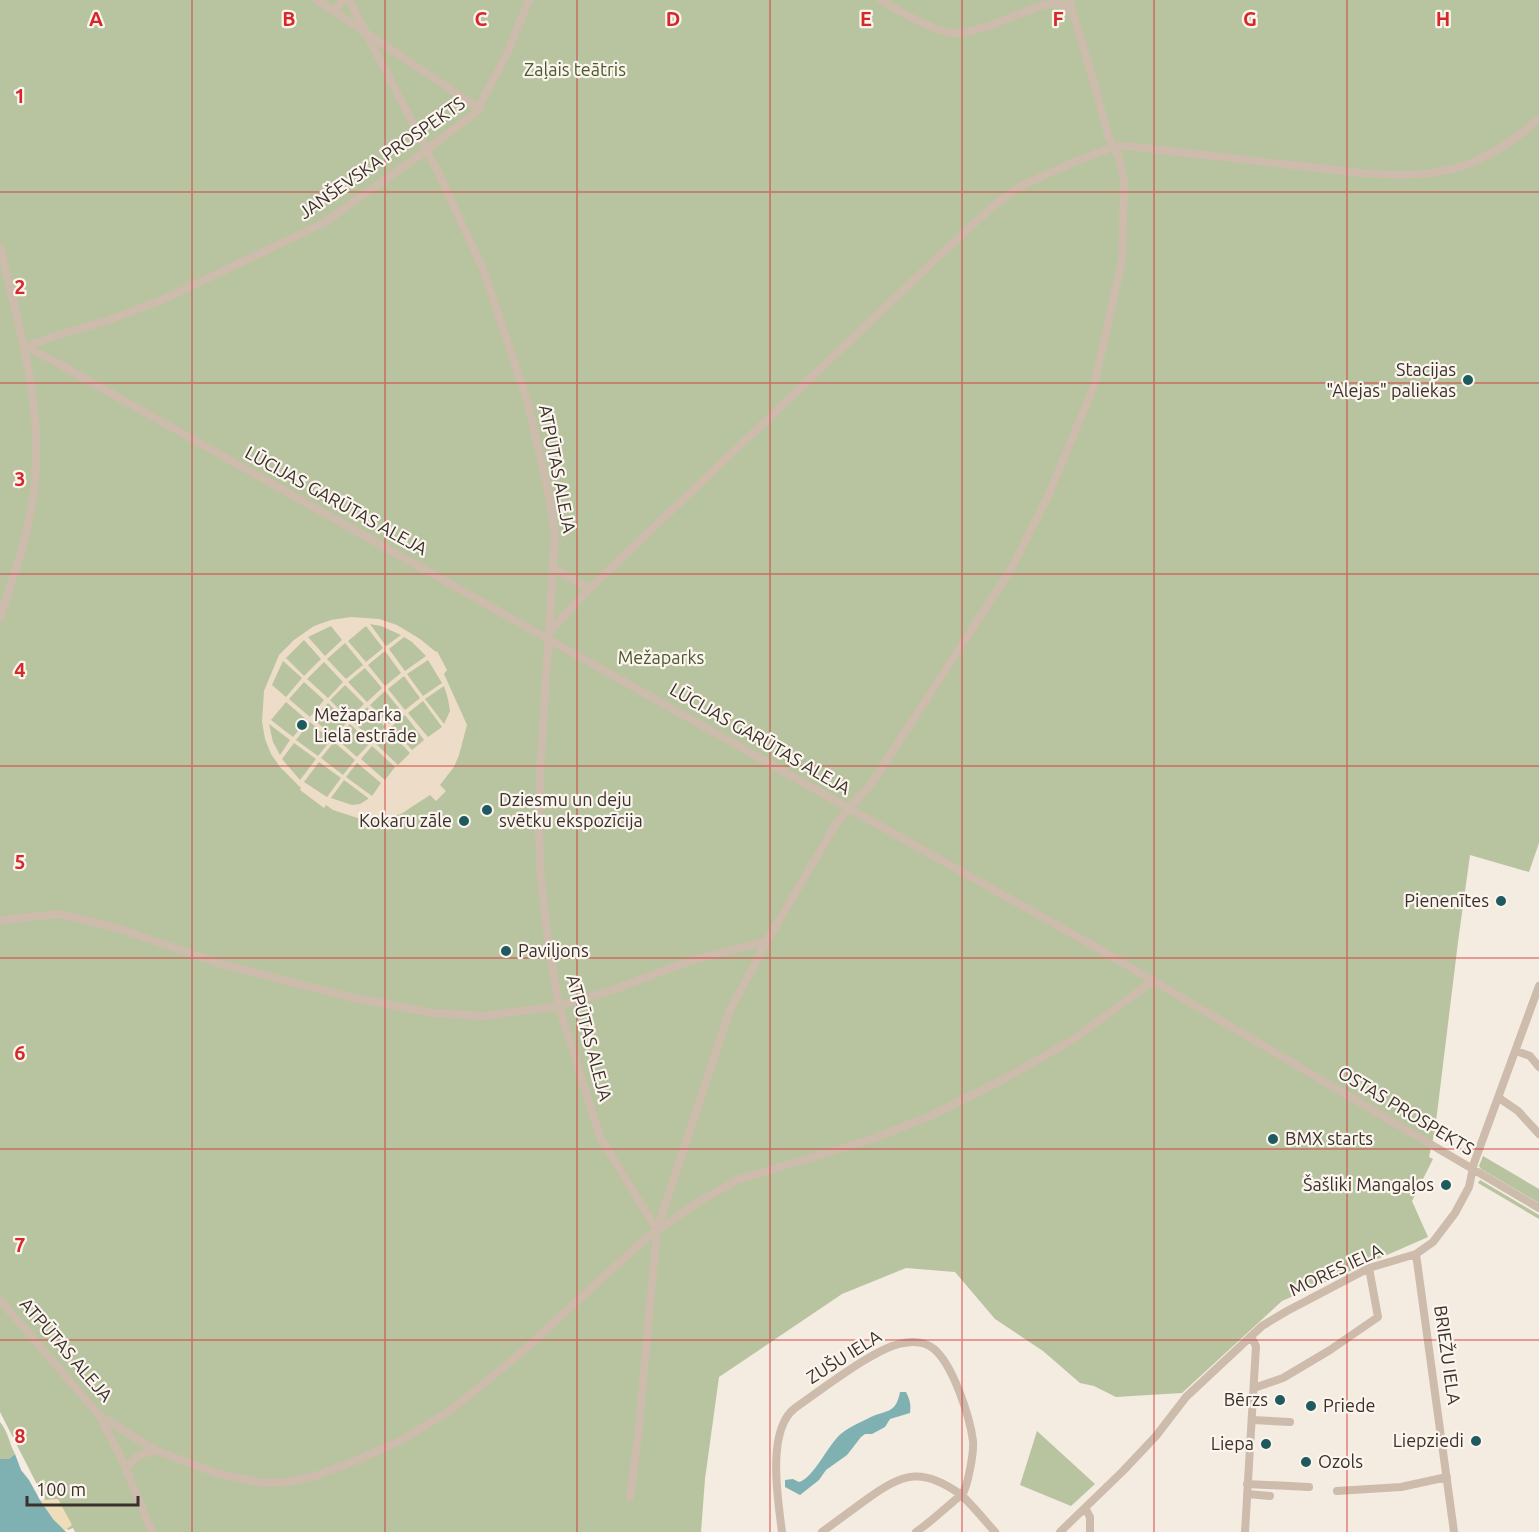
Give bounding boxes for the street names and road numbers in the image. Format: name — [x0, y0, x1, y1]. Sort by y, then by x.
street label: JANŠEVSKA PROSPEKTS — [294, 91, 468, 222]
street label: ATPŪTAS ALEJA — [536, 403, 580, 535]
street label: LŪCIJAS GARŪTAS ALEJA — [242, 442, 431, 559]
street label: LŪCIJAS GARŪTAS ALEJA — [667, 678, 854, 798]
street label: ATPŪTAS ALEJA — [563, 972, 617, 1103]
street label: OSTAS PROSPEKTS — [1335, 1062, 1478, 1159]
street label: MORES IELA — [1286, 1239, 1386, 1299]
street label: ATPŪTAS ALEJA — [17, 1294, 117, 1405]
street label: BRIEŽU IELA — [1431, 1304, 1466, 1406]
street label: ZUŠU IELA — [802, 1324, 885, 1387]

